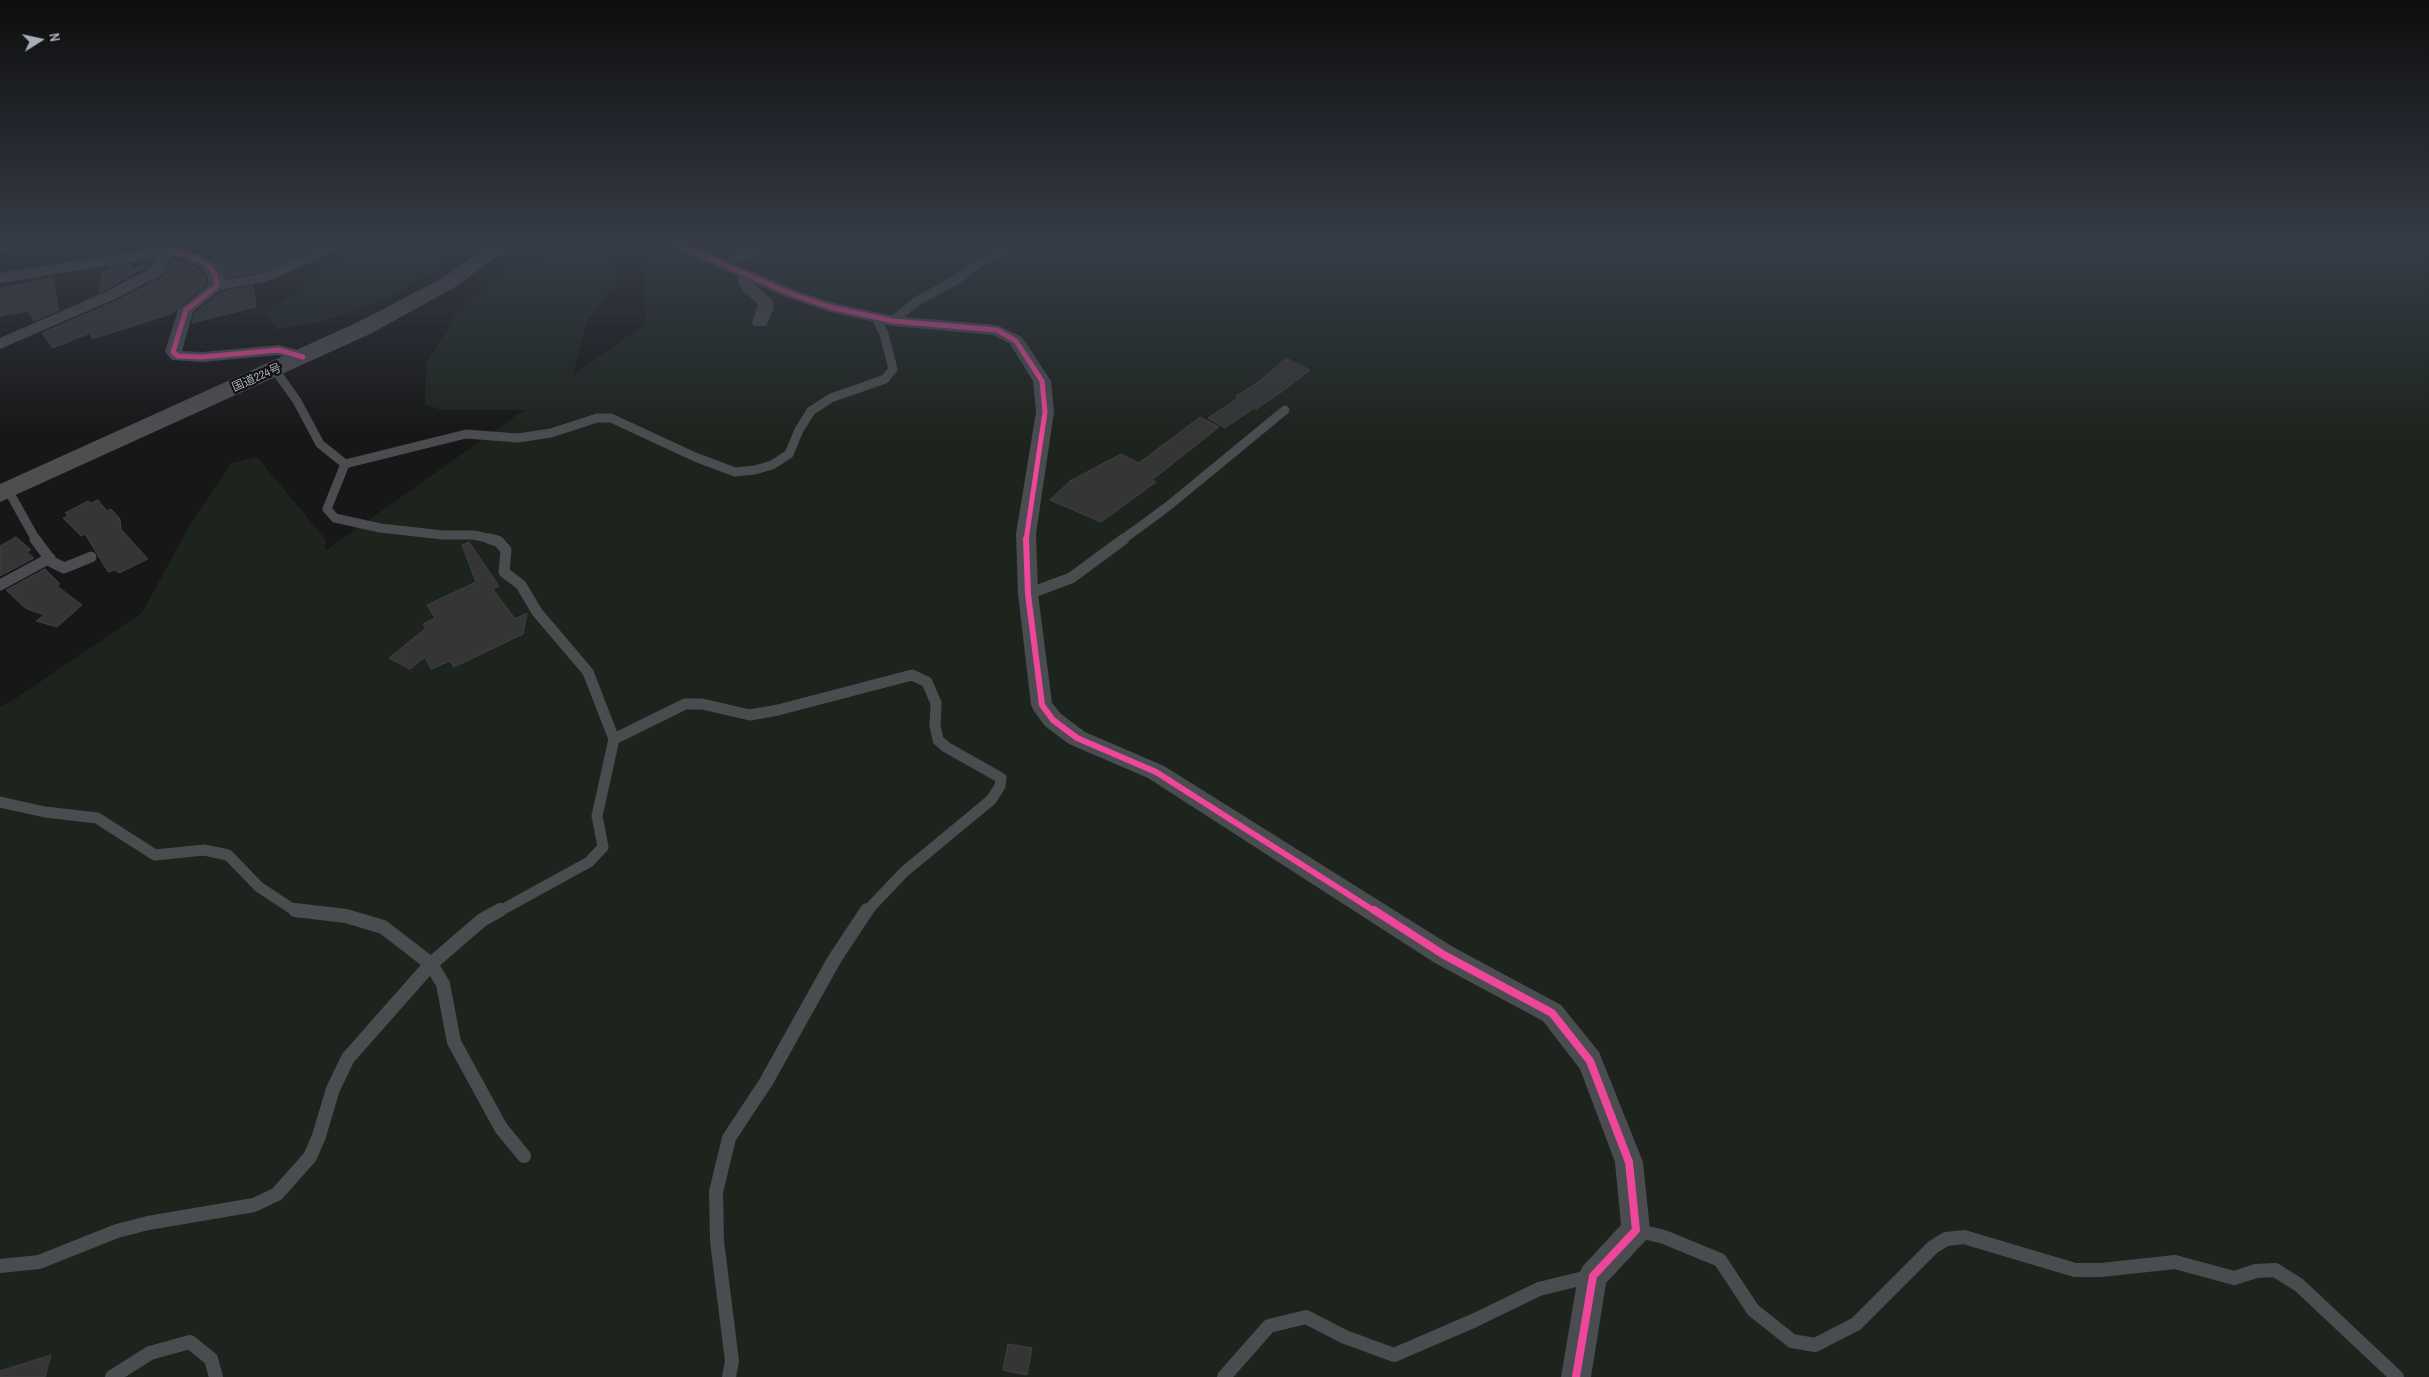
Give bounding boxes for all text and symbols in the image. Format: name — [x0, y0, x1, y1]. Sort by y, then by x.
north arrow — [15, 15, 65, 65]
text: N — [45, 32, 64, 43]
street label: 国道224号 — [230, 361, 284, 395]

